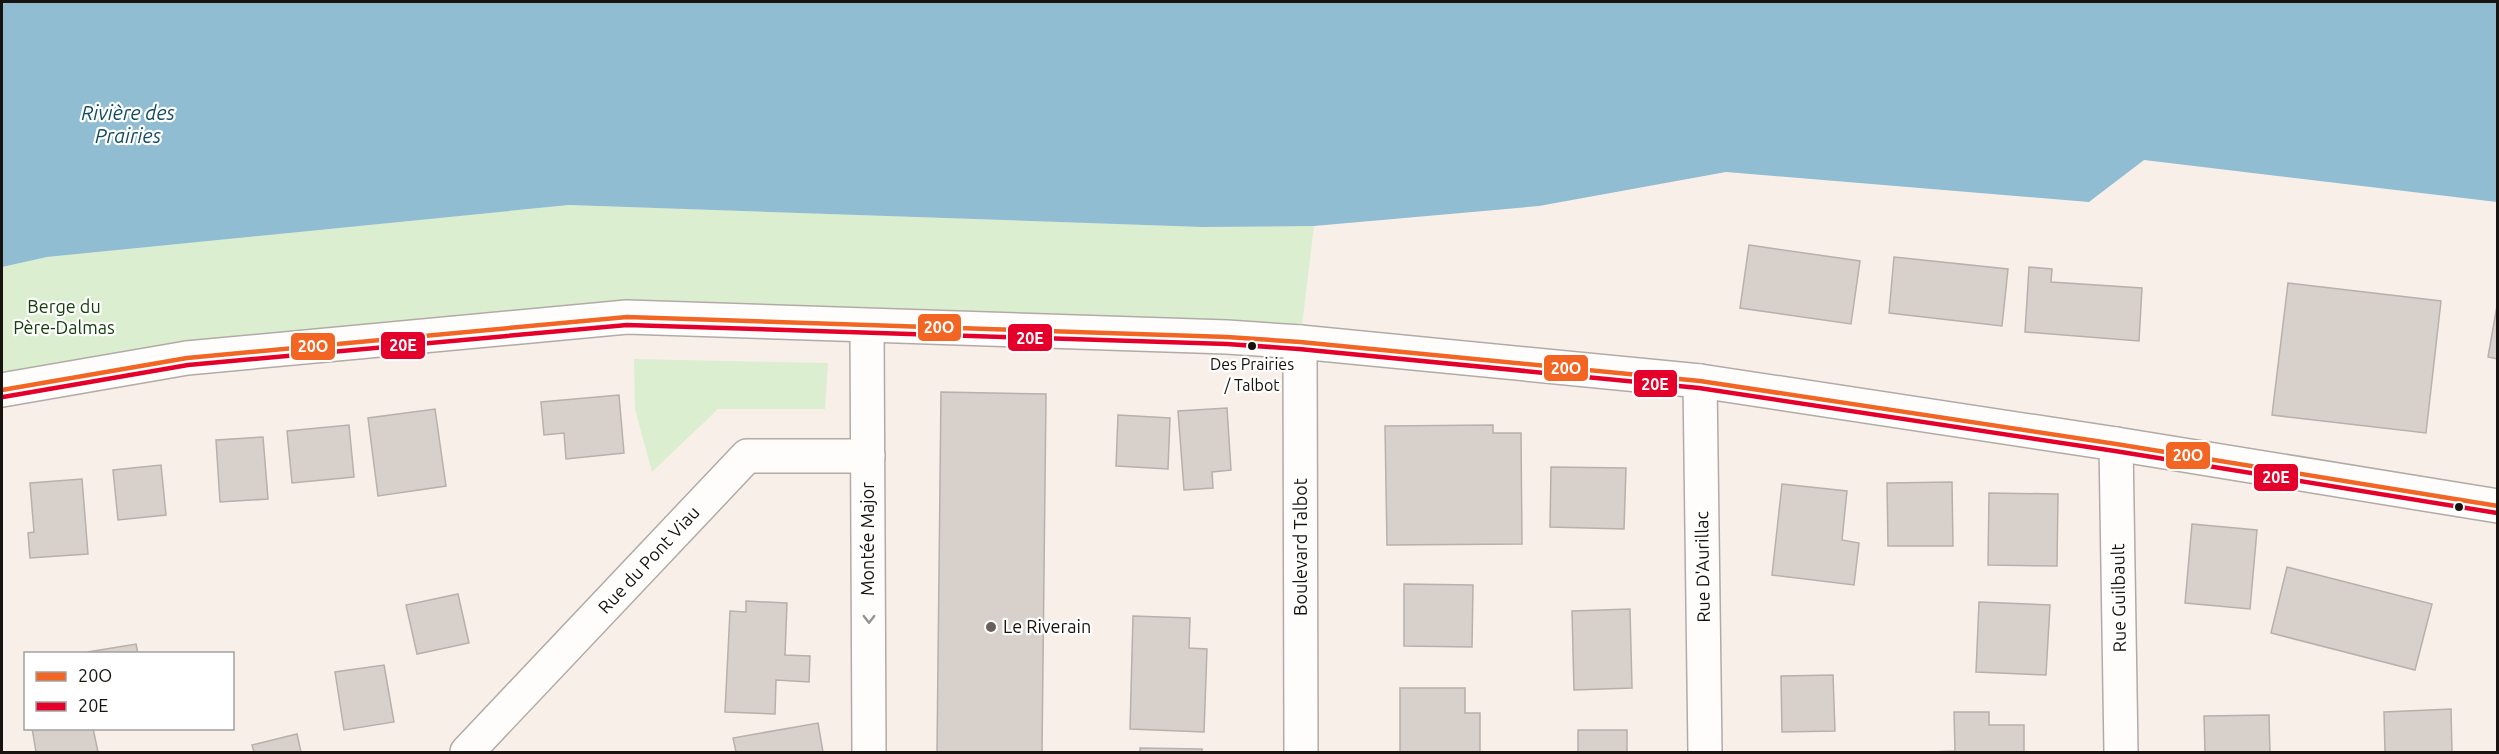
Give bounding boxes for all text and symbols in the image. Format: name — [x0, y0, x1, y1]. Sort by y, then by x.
water label: Rivière des Prairies — [81, 101, 175, 147]
park label: Berge du Père-Dalmas — [13, 296, 115, 337]
line badge: 20O — [917, 313, 962, 342]
text: 20O — [924, 318, 954, 336]
line badge: 20E — [1007, 323, 1053, 352]
text: 20E — [1016, 329, 1044, 347]
line badge: 20E — [380, 331, 426, 360]
line badge: 20O — [290, 332, 336, 361]
text: 20E — [389, 336, 417, 354]
text: 20O — [298, 337, 328, 355]
marker: Des Prairies / Talbot — [1246, 340, 1258, 352]
line badge: 20O — [1543, 354, 1589, 382]
place label: Des Prairies / Talbot — [1210, 355, 1294, 394]
text: 20O — [1551, 359, 1581, 377]
line badge: 20E — [1633, 369, 1678, 398]
text: 20E — [1641, 375, 1669, 393]
line badge: 20O — [2165, 441, 2211, 470]
text: 20O — [2173, 446, 2203, 464]
line badge: 20E — [2253, 463, 2299, 492]
text: 20E — [2262, 468, 2290, 486]
street label: Boulevard Talbot — [1290, 478, 1310, 616]
street label: Montée Major — [857, 482, 877, 596]
unlabelled marker — [2453, 501, 2465, 513]
street label: Rue du Pont Viau — [594, 502, 703, 617]
street label: Rue D'Aurillac — [1691, 511, 1713, 623]
street label: Rue Guilbault — [2107, 543, 2129, 653]
one-way arrow — [863, 615, 875, 624]
place label: Le Riverain — [1003, 616, 1091, 636]
marker: Le Riverain — [984, 620, 998, 634]
legend — [24, 652, 234, 730]
text: 20O — [78, 665, 112, 685]
text: 20E — [78, 695, 108, 715]

